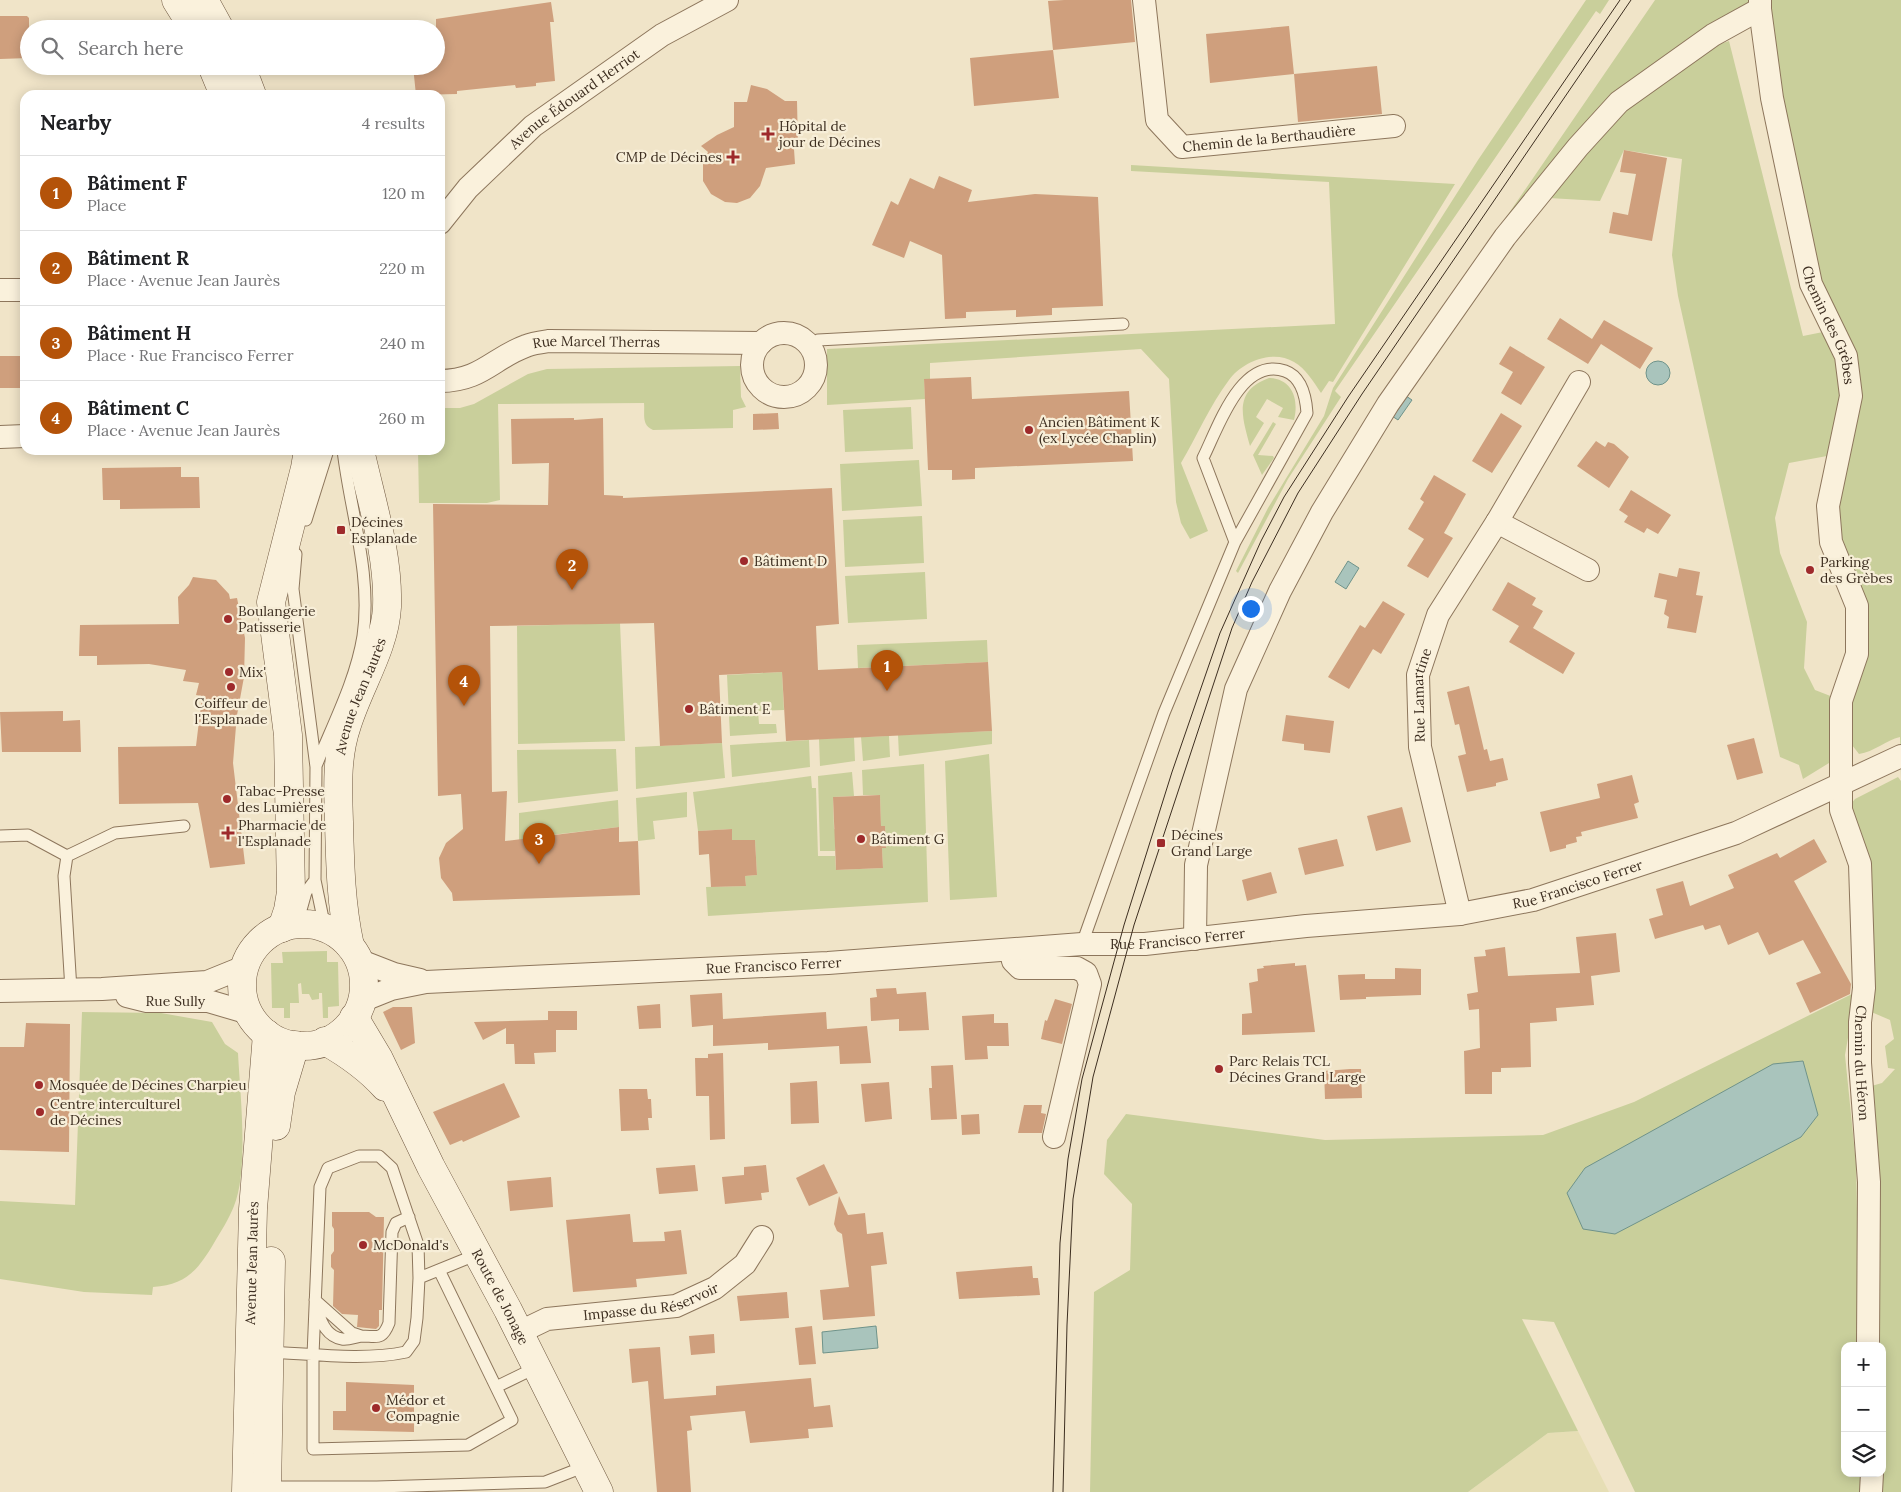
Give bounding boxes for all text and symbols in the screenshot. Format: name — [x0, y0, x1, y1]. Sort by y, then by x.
search box — [20, 20, 445, 75]
icon: search — [38, 34, 66, 62]
text: Search here — [78, 36, 184, 60]
street label: Avenue Édouard Herriot — [505, 44, 644, 154]
text: Nearby — [40, 109, 111, 136]
text: 4 results — [362, 113, 425, 133]
place label: Hôpital de jour de Décines — [777, 117, 881, 151]
street label: Chemin de la Berthaudière — [1182, 121, 1357, 156]
marker: Hôpital de jour de Décines — [761, 127, 775, 141]
place label: CMP de Décines — [616, 148, 722, 166]
marker: CMP de Décines — [726, 150, 740, 164]
text: Bâtiment F — [87, 171, 187, 195]
text: 1 — [53, 183, 59, 203]
text: 120 m — [382, 183, 425, 203]
text: Place — [87, 195, 126, 215]
text: Bâtiment R — [87, 246, 189, 270]
text: 2 — [52, 258, 60, 278]
text: 220 m — [379, 258, 425, 278]
street label: Chemin des Grèbes — [1798, 264, 1858, 386]
text: Place · Avenue Jean Jaurès — [87, 270, 280, 290]
text: Bâtiment H — [87, 321, 191, 345]
street label: Rue Marcel Therras — [531, 332, 660, 353]
text: 3 — [52, 333, 60, 353]
text: 240 m — [380, 333, 425, 353]
text: Place · Rue Francisco Ferrer — [87, 345, 294, 365]
text: Bâtiment C — [87, 396, 189, 420]
text: 4 — [52, 408, 60, 428]
text: 260 m — [379, 408, 425, 428]
place label: Ancien Bâtiment K (ex Lycée Chaplin) — [1038, 413, 1160, 447]
text: Place · Avenue Jean Jaurès — [87, 420, 280, 440]
marker: Ancien Bâtiment K (ex Lycée Chaplin) — [1023, 424, 1035, 436]
place label: Décines Esplanade — [351, 513, 418, 547]
marker: Décines Esplanade — [335, 524, 347, 536]
pin: 2 — [556, 549, 588, 590]
place label: Bâtiment D — [754, 552, 827, 570]
place label: Parking des Grèbes — [1820, 553, 1893, 587]
marker: Bâtiment D — [738, 555, 750, 567]
marker: Parking des Grèbes — [1804, 564, 1816, 576]
your location — [1238, 596, 1264, 622]
place label: Boulangerie Patisserie — [238, 602, 316, 636]
marker: Boulangerie Patisserie — [222, 613, 234, 625]
street label: Avenue Jean Jaurès — [331, 635, 390, 757]
street label: Rue Lamartine — [1409, 645, 1436, 743]
pin: 1 — [871, 650, 903, 691]
place label: Mix' — [239, 663, 266, 681]
pin: 4 — [448, 665, 480, 706]
marker: Mix' — [223, 666, 235, 678]
marker: Coiffeur de l'Esplanade — [225, 681, 237, 693]
place label: Coiffeur de l'Esplanade — [194, 694, 268, 728]
place label: Bâtiment E — [699, 700, 771, 718]
marker: Bâtiment E — [683, 703, 695, 715]
place label: Tabac-Presse des Lumières — [237, 782, 325, 816]
marker: Tabac-Presse des Lumières — [221, 793, 233, 805]
place label: Pharmacie de l'Esplanade — [238, 816, 327, 850]
pin: 3 — [523, 823, 555, 864]
place label: Décines Grand Large — [1171, 826, 1253, 860]
marker: Pharmacie de l'Esplanade — [222, 827, 234, 839]
place label: Bâtiment G — [871, 830, 945, 848]
marker: Bâtiment G — [855, 833, 867, 845]
marker: Décines Grand Large — [1155, 837, 1167, 849]
street label: Rue Francisco Ferrer — [1511, 855, 1645, 913]
street label: Rue Francisco Ferrer — [1110, 924, 1246, 953]
street label: Rue Francisco Ferrer — [705, 953, 842, 978]
street label: Rue Sully — [146, 992, 206, 1010]
street label: Chemin du Héron — [1851, 1004, 1873, 1122]
place label: Parc Relais TCL Décines Grand Large — [1229, 1052, 1366, 1086]
marker: Parc Relais TCL Décines Grand Large — [1213, 1063, 1225, 1075]
place label: Mosquée de Décines Charpieu — [49, 1076, 247, 1094]
marker: Mosquée de Décines Charpieu — [33, 1079, 45, 1091]
place label: Centre interculturel de Décines — [50, 1095, 181, 1129]
marker: Centre interculturel de Décines — [34, 1106, 46, 1118]
street label: Avenue Jean Jaurès — [241, 1201, 263, 1326]
place label: McDonald's — [373, 1236, 449, 1254]
marker: McDonald's — [357, 1239, 369, 1251]
street label: Route de Jonage — [468, 1246, 533, 1348]
street label: Impasse du Réservoir — [582, 1279, 721, 1324]
map controls — [1841, 1342, 1886, 1477]
button: + — [1841, 1342, 1886, 1387]
button: − — [1841, 1387, 1886, 1432]
place label: Médor et Compagnie — [386, 1391, 460, 1425]
marker: Médor et Compagnie — [370, 1402, 382, 1414]
button: layers — [1841, 1432, 1886, 1477]

